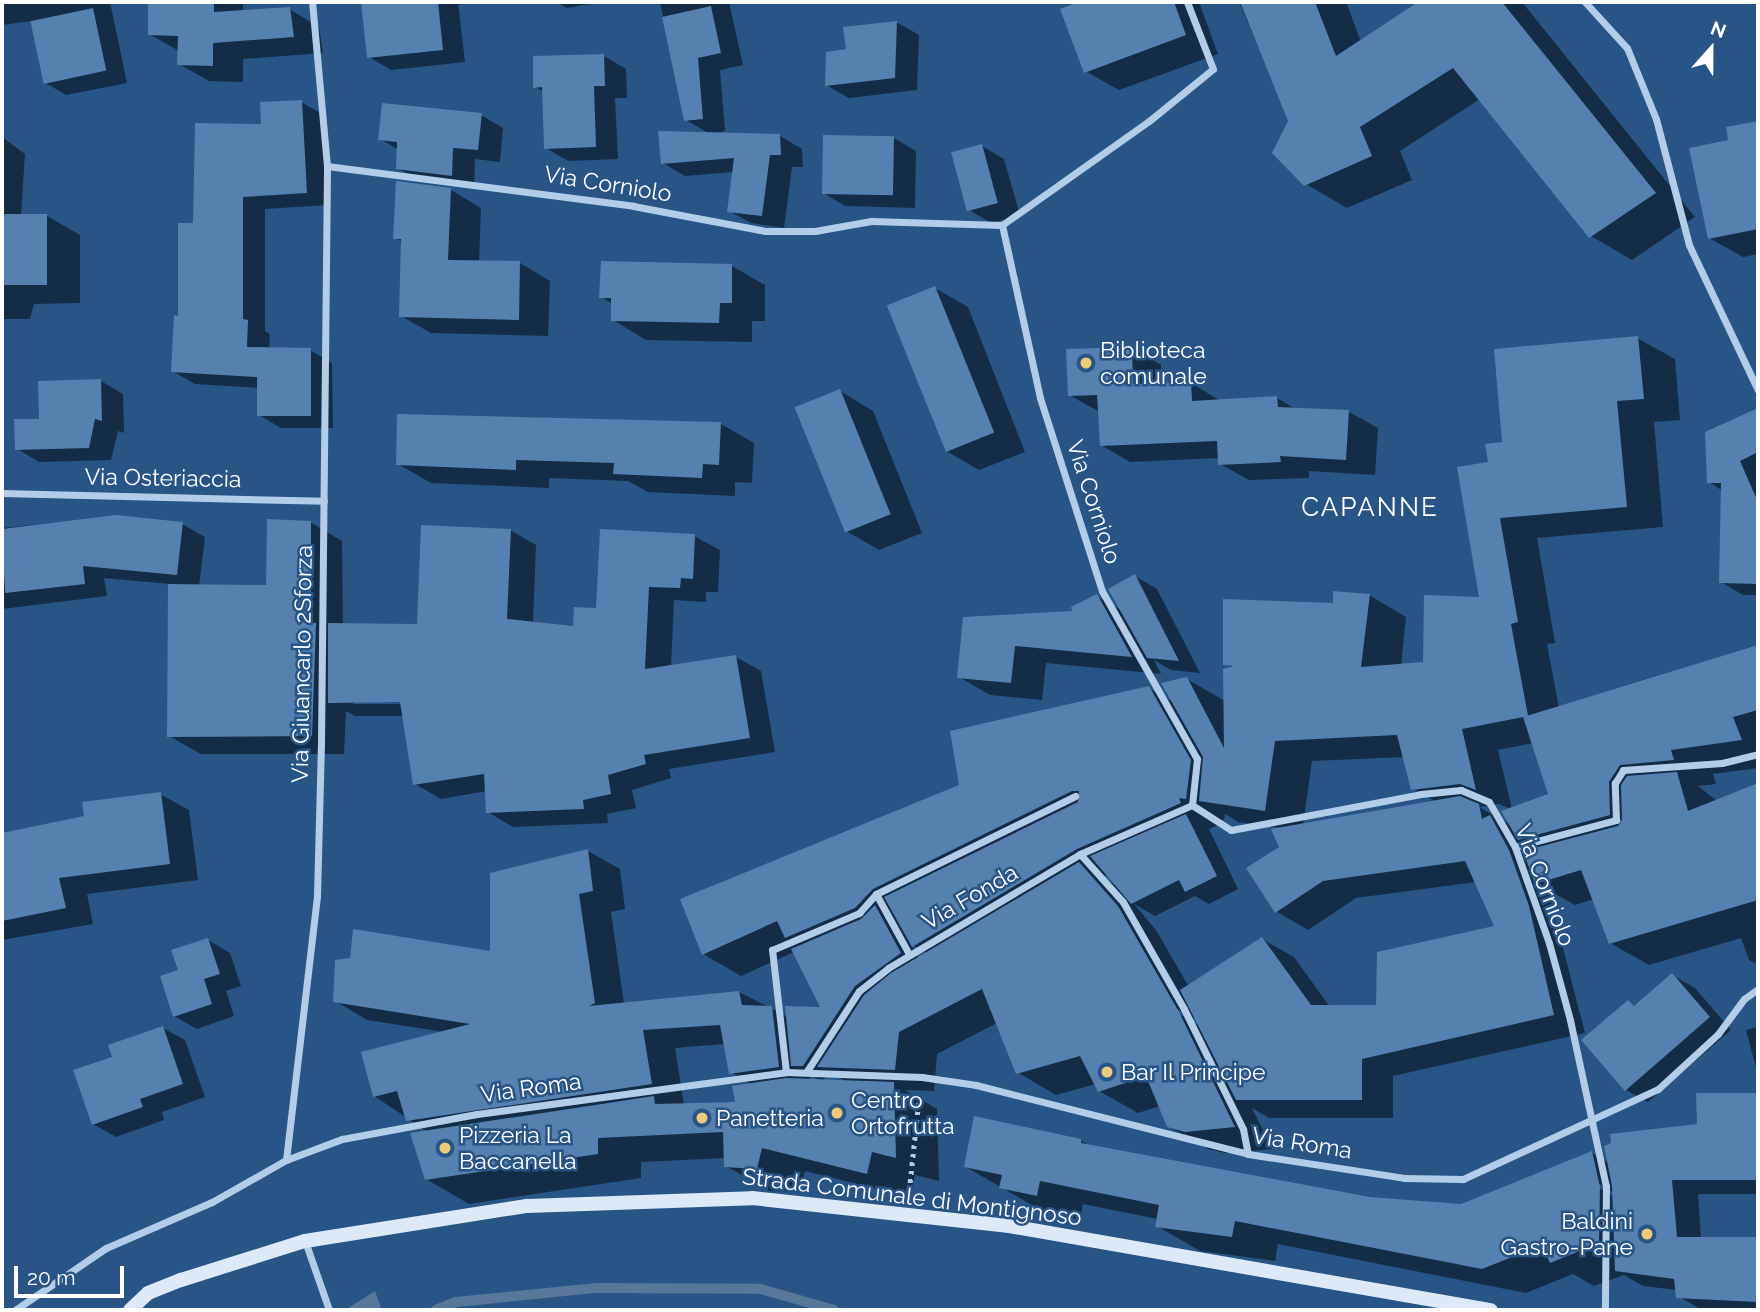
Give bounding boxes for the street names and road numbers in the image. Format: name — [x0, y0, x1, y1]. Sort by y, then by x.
street label: Via Corniolo — [542, 160, 674, 208]
street label: Via Corniolo — [1061, 437, 1127, 567]
street label: Via Osteriaccia — [84, 463, 242, 493]
street label: Via Giuancarlo 2Sforza — [286, 545, 318, 783]
street label: Via Corniolo — [1509, 820, 1581, 950]
street label: Via Fonda — [917, 859, 1023, 935]
street label: Via Roma — [479, 1067, 583, 1109]
street label: Via Roma — [1250, 1121, 1354, 1165]
street label: Strada Comunale di Montignoso — [741, 1162, 1083, 1232]

